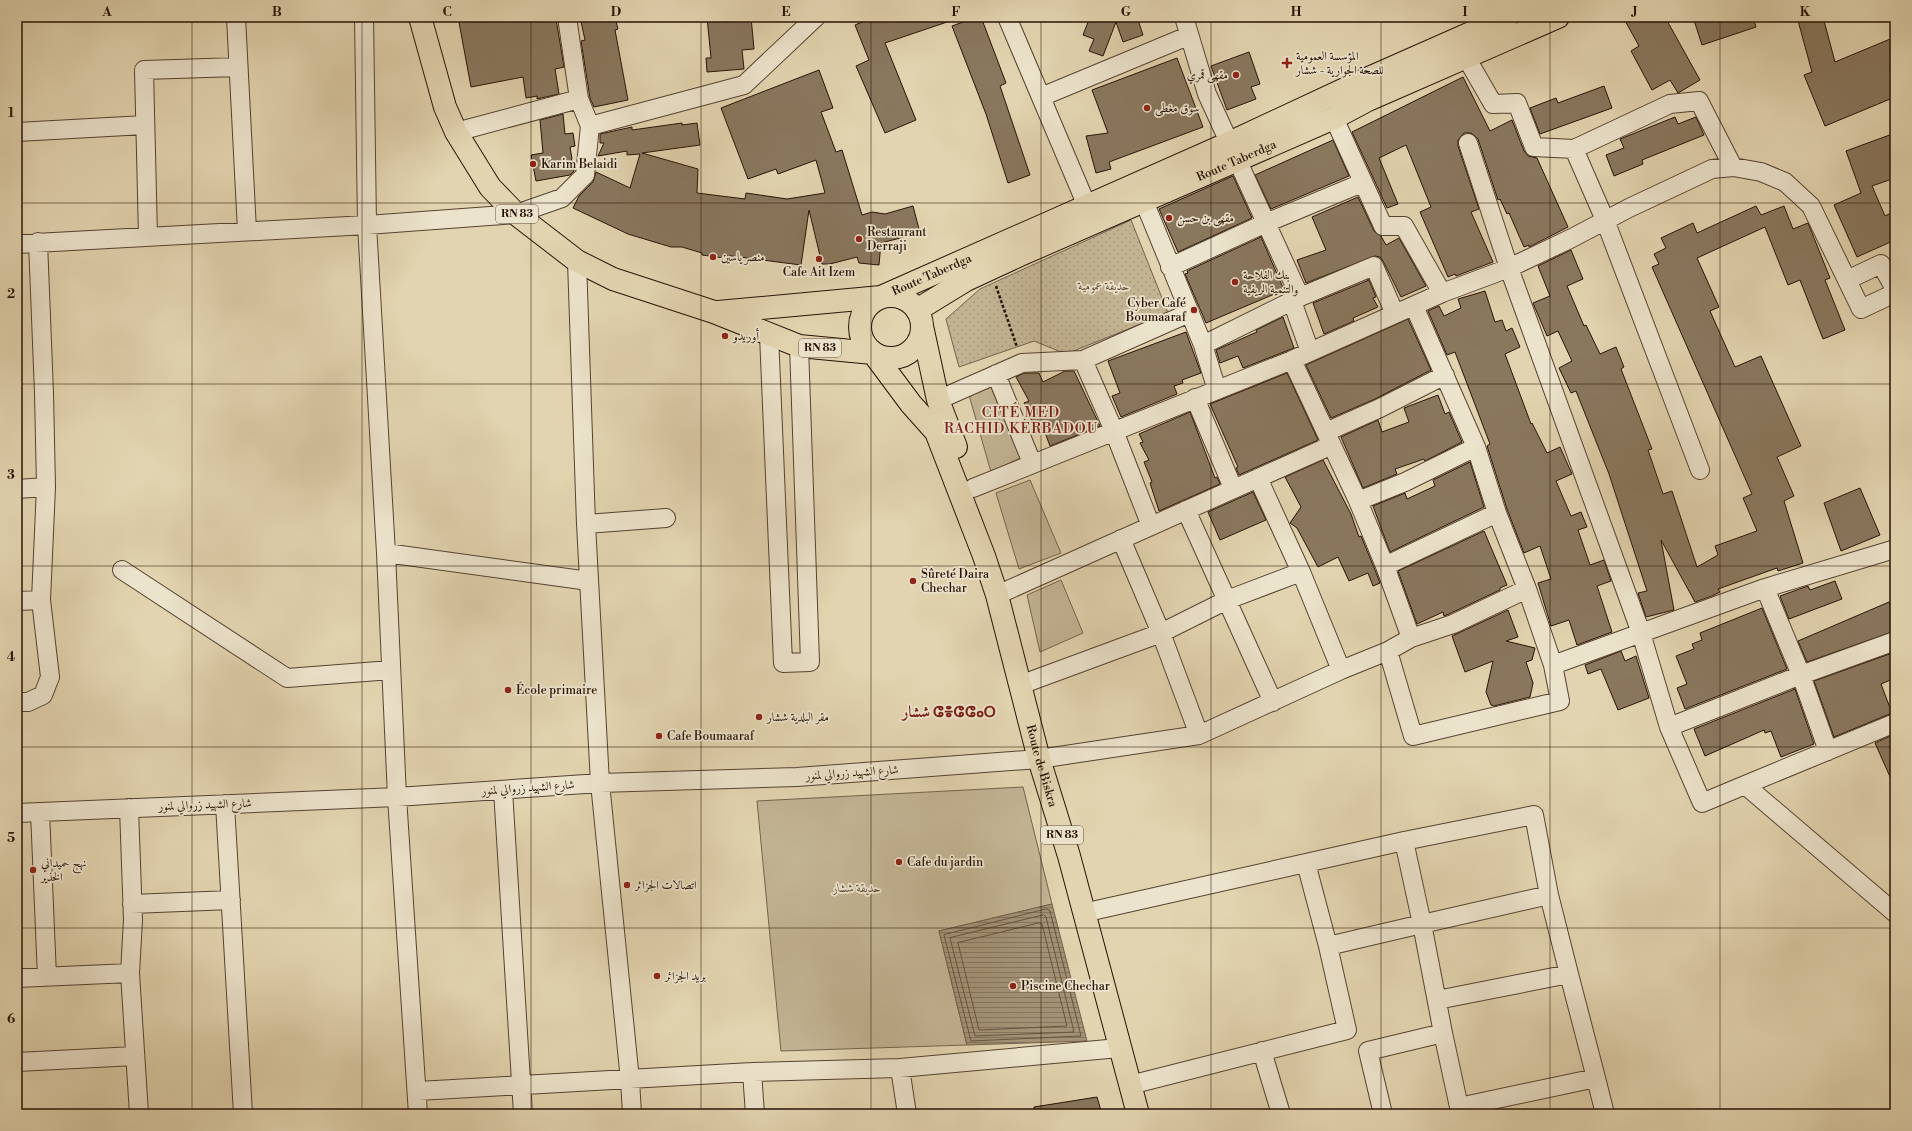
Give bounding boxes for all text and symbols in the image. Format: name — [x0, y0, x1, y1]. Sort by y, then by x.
text: A — [101, 4, 112, 20]
text: B — [272, 4, 282, 20]
text: C — [442, 4, 452, 20]
text: D — [611, 4, 621, 20]
text: E — [781, 4, 791, 20]
text: F — [951, 4, 961, 20]
text: G — [1121, 4, 1132, 20]
text: H — [1291, 4, 1302, 20]
text: I — [1462, 4, 1468, 20]
text: J — [1630, 4, 1638, 20]
text: K — [1800, 4, 1811, 20]
place label: المؤسسة العمومية للصحة الجوارية - ششار — [1295, 49, 1384, 78]
marker: المؤسسة العمومية للصحة الجوارية - ششار — [1281, 57, 1293, 69]
place label: مقهى قمري — [1187, 68, 1228, 85]
marker: مقهى قمري — [1231, 70, 1241, 80]
place label: سوق مغطى — [1155, 101, 1200, 117]
marker: سوق مغطى — [1142, 103, 1152, 113]
text: 1 — [8, 105, 15, 121]
street label: Route Taberdga — [1194, 136, 1279, 185]
place label: Karim Belaidi — [541, 157, 618, 172]
marker: Karim Belaidi — [528, 159, 538, 169]
road number: RN 83 — [496, 205, 538, 223]
place label: مقهى بن حسن — [1177, 211, 1234, 227]
marker: مقهى بن حسن — [1164, 213, 1174, 223]
place label: Restaurant Derraji — [867, 225, 927, 254]
marker: Restaurant Derraji — [854, 234, 864, 244]
place label: منصر ياسين — [721, 250, 765, 265]
street label: Route Taberdga — [889, 250, 975, 299]
marker: منصر ياسين — [708, 252, 718, 262]
marker: Cafe Ait Izem — [814, 254, 824, 264]
place label: Cafe Ait Izem — [783, 265, 856, 280]
place label: بنك الفلاحة والتنمية الريفية — [1243, 268, 1299, 297]
marker: بنك الفلاحة والتنمية الريفية — [1230, 277, 1240, 287]
park label: حديقة عمومية — [1077, 279, 1130, 294]
text: 2 — [7, 286, 15, 302]
place label: Cyber Café Boumaaraf — [1125, 296, 1187, 325]
marker: Cyber Café Boumaaraf — [1189, 305, 1199, 315]
place label: أوريدو — [731, 328, 759, 344]
marker: أوريدو — [720, 331, 730, 341]
road number: RN 83 — [799, 339, 841, 357]
district label: CITÉ MED RACHID KERBADOU — [944, 402, 1098, 438]
text: 3 — [7, 467, 15, 483]
place label: Sûreté Daira Chechar — [921, 567, 990, 596]
marker: Sûreté Daira Chechar — [908, 576, 918, 586]
text: 4 — [7, 649, 16, 665]
place label: École primaire — [516, 681, 597, 698]
marker: École primaire — [503, 685, 513, 695]
district label: ششار ⵛⴻⵛⵛⴰⵔ — [900, 702, 996, 722]
place label: مقر البلدية ششار — [766, 710, 829, 725]
marker: مقر البلدية ششار — [754, 712, 764, 722]
street label: Route de Biskra — [1023, 723, 1061, 810]
place label: Cafe Boumaaraf — [667, 729, 755, 744]
marker: Cafe Boumaaraf — [654, 731, 664, 741]
street label: شارع الشهيد زروالي لمنور — [804, 762, 899, 787]
street label: شارع الشهيد زروالي لمنور — [480, 777, 575, 802]
street label: شارع الشهيد زروالي لمنور — [157, 796, 252, 817]
road number: RN 83 — [1041, 826, 1083, 844]
text: 5 — [7, 830, 15, 846]
place label: Cafe du jardin — [907, 855, 983, 870]
place label: نهج حميداني الخذير — [39, 856, 86, 885]
marker: Cafe du jardin — [894, 857, 904, 867]
marker: نهج حميداني الخذير — [28, 865, 38, 875]
place label: اتصالات الجزائر — [633, 878, 697, 893]
marker: اتصالات الجزائر — [622, 880, 632, 890]
park label: حديقة ششار — [832, 881, 881, 896]
place label: بريد الجزائر — [663, 969, 706, 984]
marker: بريد الجزائر — [652, 971, 662, 981]
place label: Piscine Chechar — [1021, 979, 1110, 994]
marker: Piscine Chechar — [1008, 981, 1018, 991]
text: 6 — [7, 1011, 15, 1027]

